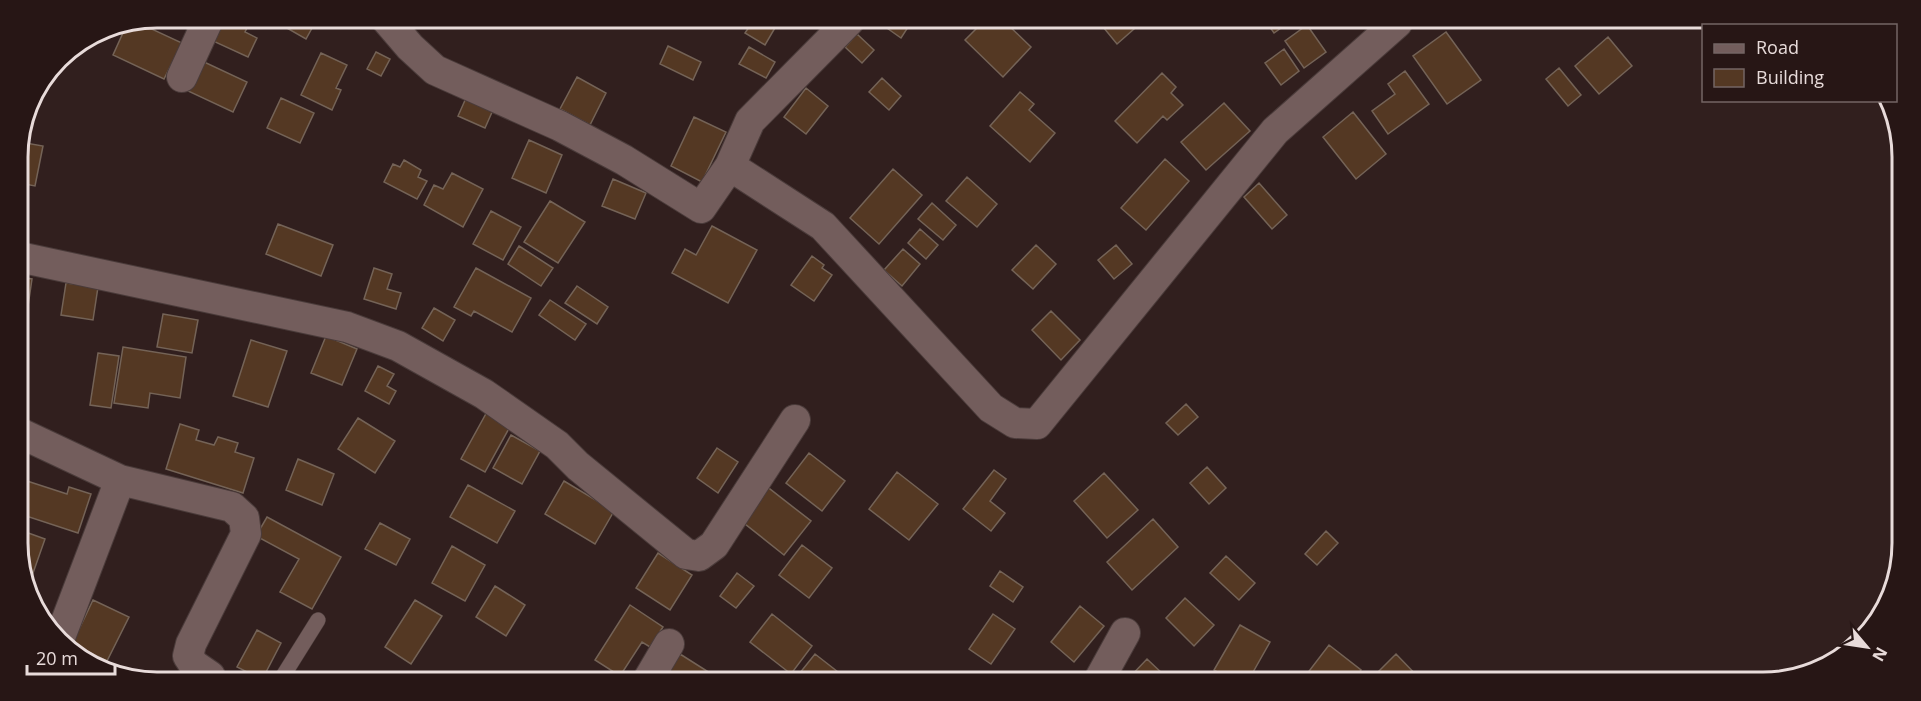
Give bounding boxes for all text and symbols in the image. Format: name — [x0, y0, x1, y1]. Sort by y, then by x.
legend — [1702, 24, 1897, 102]
text: Road — [1756, 35, 1799, 59]
text: Building — [1756, 65, 1824, 89]
north arrow — [1837, 617, 1897, 677]
scale bar — [27, 638, 116, 676]
text: N — [1867, 643, 1893, 665]
text: 20 m — [36, 646, 78, 670]

